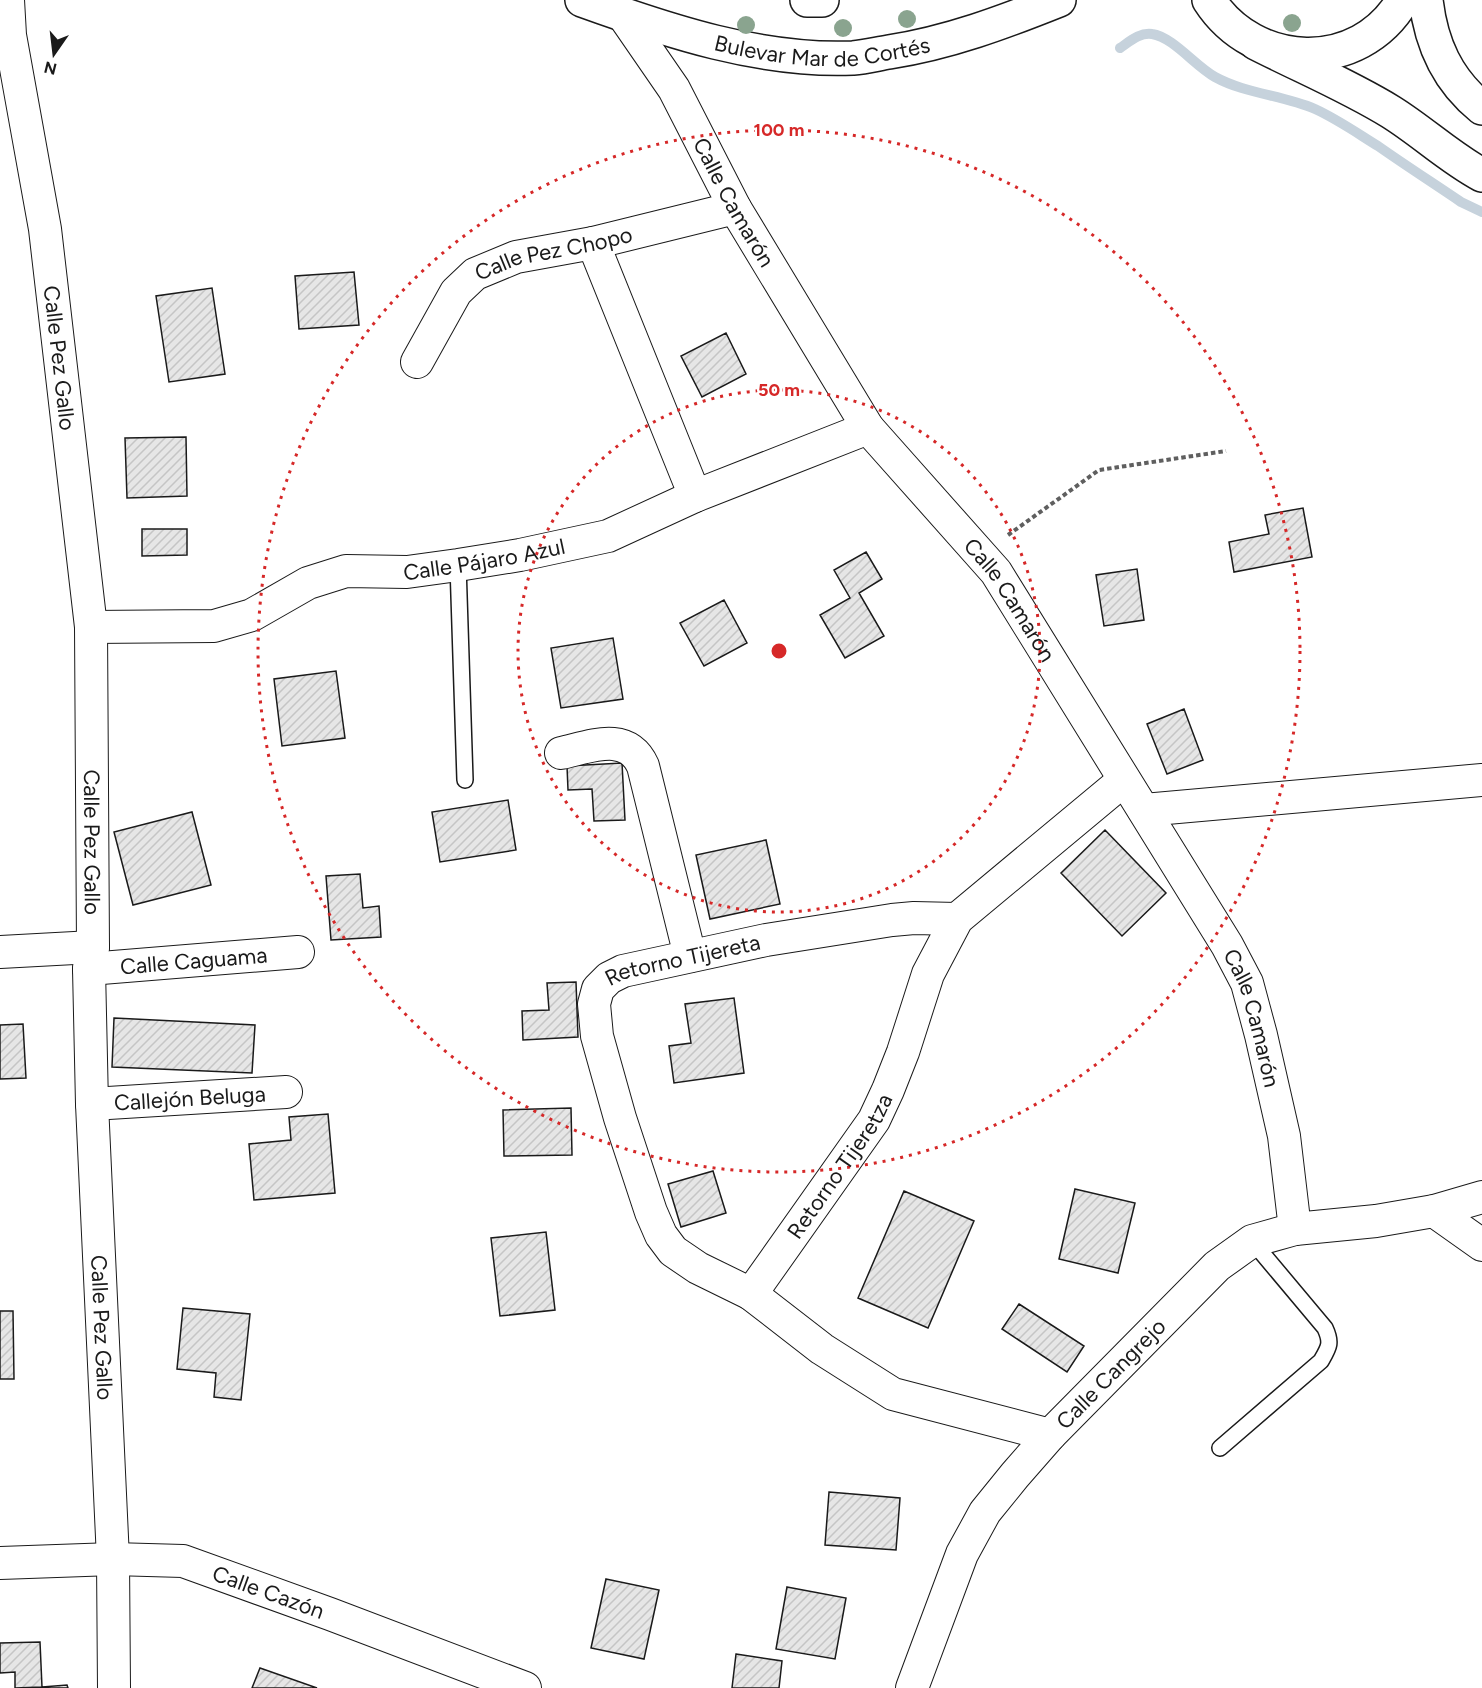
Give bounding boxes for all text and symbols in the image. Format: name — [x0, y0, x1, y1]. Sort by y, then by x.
north arrow — [24, 24, 84, 84]
street label: Bulevar Mar de Cortés — [712, 29, 933, 72]
text: N — [42, 57, 59, 79]
text: 100 m — [754, 119, 804, 141]
street label: Calle Camarón — [688, 133, 781, 272]
street label: Calle Pez Chopo — [471, 220, 635, 286]
street label: Calle Pez Gallo — [38, 284, 82, 432]
text: 50 m — [758, 379, 800, 401]
street label: Calle Pájaro Azul — [401, 532, 567, 586]
street label: Calle Camarón — [959, 532, 1061, 666]
centre of rings — [769, 641, 789, 661]
street label: Calle Pez Gallo — [78, 769, 106, 915]
street label: Retorno Tijereta — [600, 928, 763, 991]
street label: Calle Caguama — [119, 941, 268, 980]
street label: Calle Camarón — [1218, 944, 1286, 1090]
street label: Callejón Beluga — [113, 1080, 266, 1116]
street label: Retorno Tijeretza — [781, 1089, 898, 1244]
street label: Calle Pez Gallo — [85, 1254, 119, 1401]
street label: Calle Cangrejo — [1050, 1313, 1171, 1435]
street label: Calle Cazón — [209, 1559, 328, 1624]

